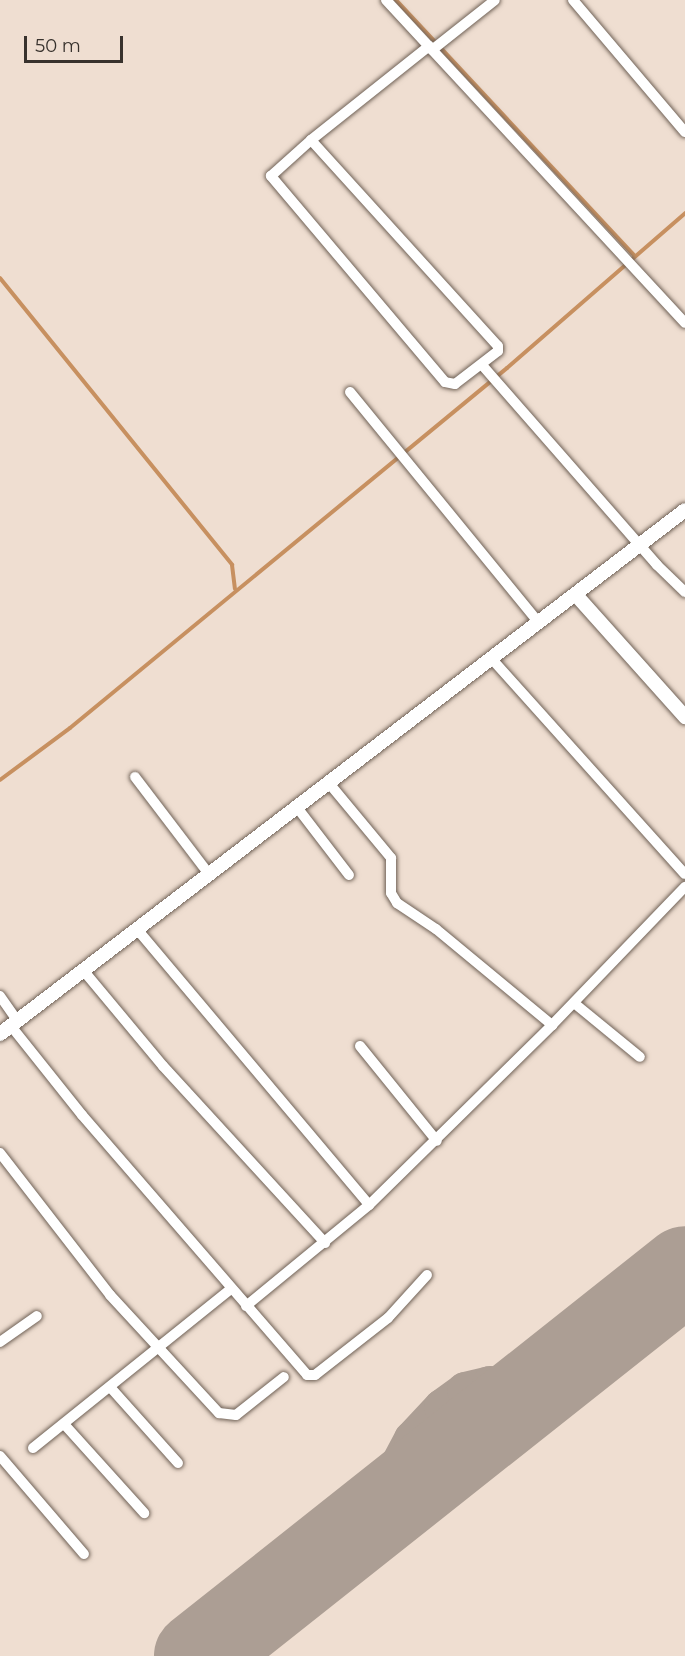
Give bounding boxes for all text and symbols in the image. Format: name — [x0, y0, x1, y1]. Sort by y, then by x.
scale bar — [27, 24, 126, 62]
text: 50 m — [35, 35, 81, 57]

